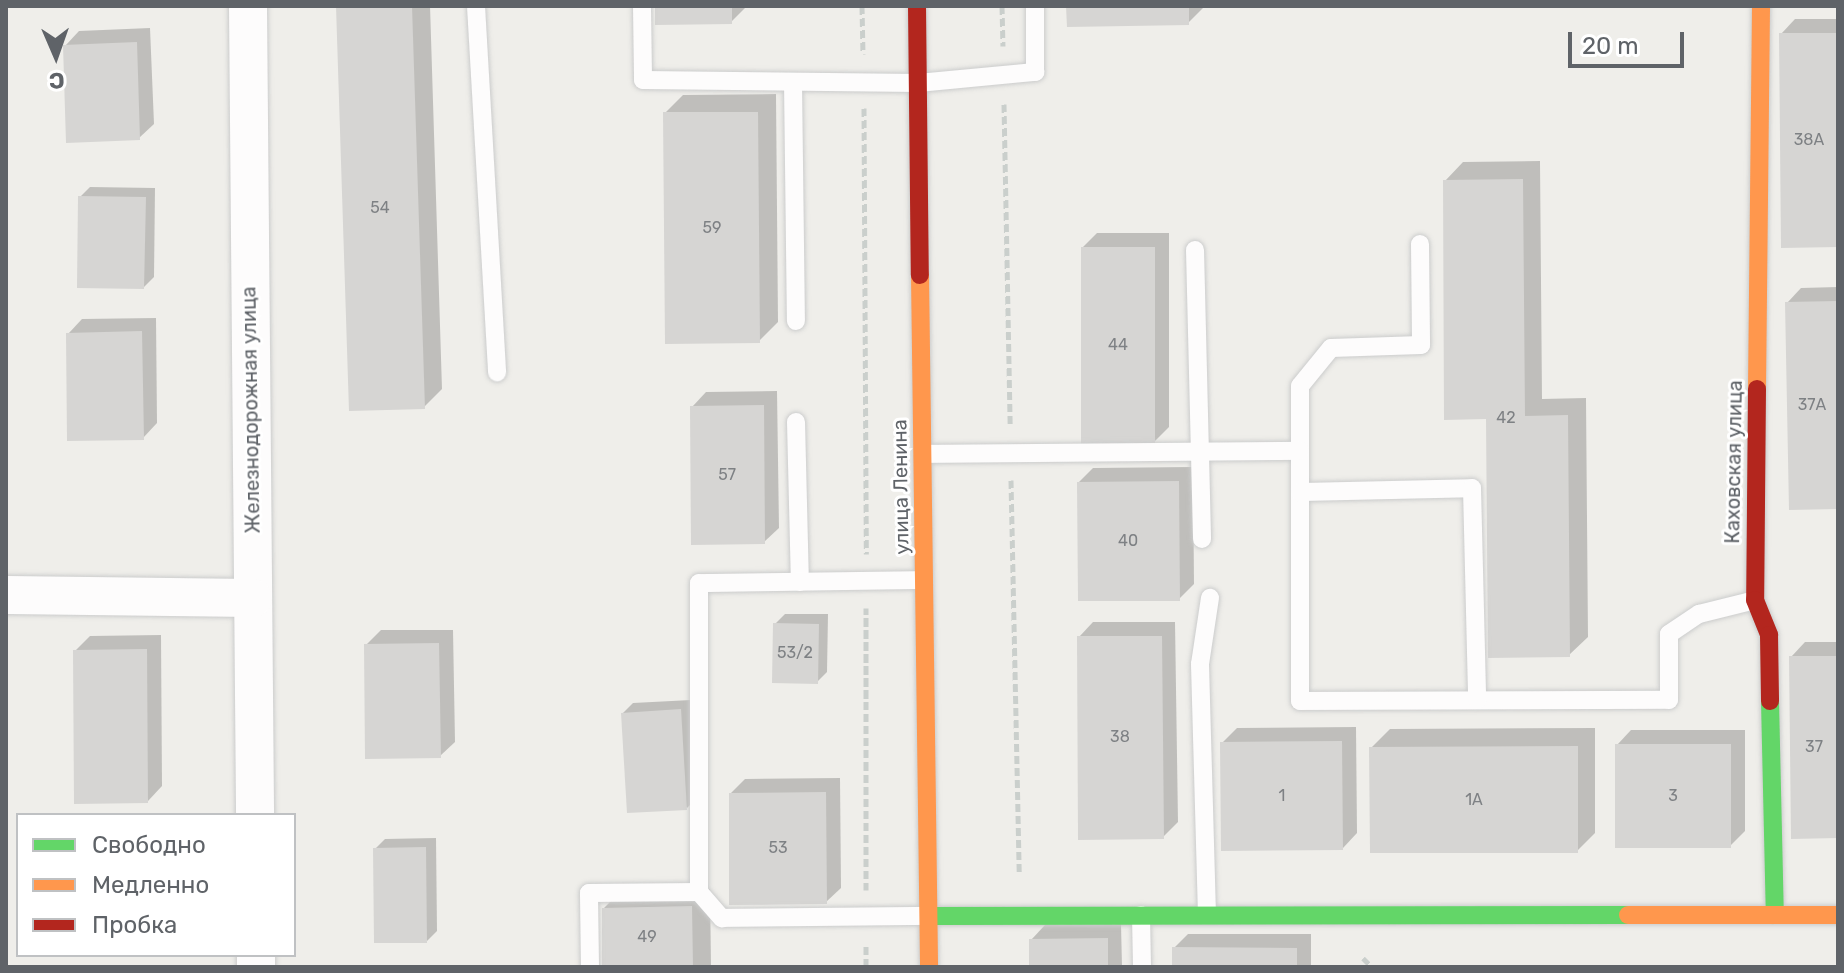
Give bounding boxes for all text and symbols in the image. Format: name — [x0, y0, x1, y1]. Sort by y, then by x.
north arrow — [16, 16, 96, 96]
scale bar — [1572, 16, 1688, 66]
text: 20 m — [1582, 32, 1639, 60]
text: С — [49, 67, 65, 94]
house number: 38А — [1794, 130, 1824, 150]
house number: 54 — [370, 198, 390, 218]
house number: 59 — [703, 218, 721, 238]
street label: Железнодорожная улица — [237, 286, 265, 534]
house number: 44 — [1108, 335, 1128, 355]
street label: Каховская улица — [1721, 380, 1747, 544]
house number: 37А — [1798, 395, 1826, 415]
house number: 42 — [1496, 408, 1516, 428]
street label: улица Ленина — [888, 419, 914, 555]
house number: 57 — [718, 465, 736, 485]
house number: 40 — [1118, 531, 1138, 551]
house number: 53/2 — [777, 643, 813, 663]
house number: 38 — [1110, 727, 1130, 747]
house number: 37 — [1805, 737, 1823, 757]
house number: 1 — [1279, 786, 1285, 806]
house number: 3 — [1668, 786, 1678, 806]
house number: 1А — [1465, 790, 1483, 810]
legend — [16, 813, 296, 957]
text: Свободно — [92, 831, 206, 859]
house number: 53 — [768, 838, 788, 858]
text: Медленно — [92, 871, 209, 899]
text: Пробка — [92, 911, 177, 939]
house number: 49 — [637, 927, 657, 947]

